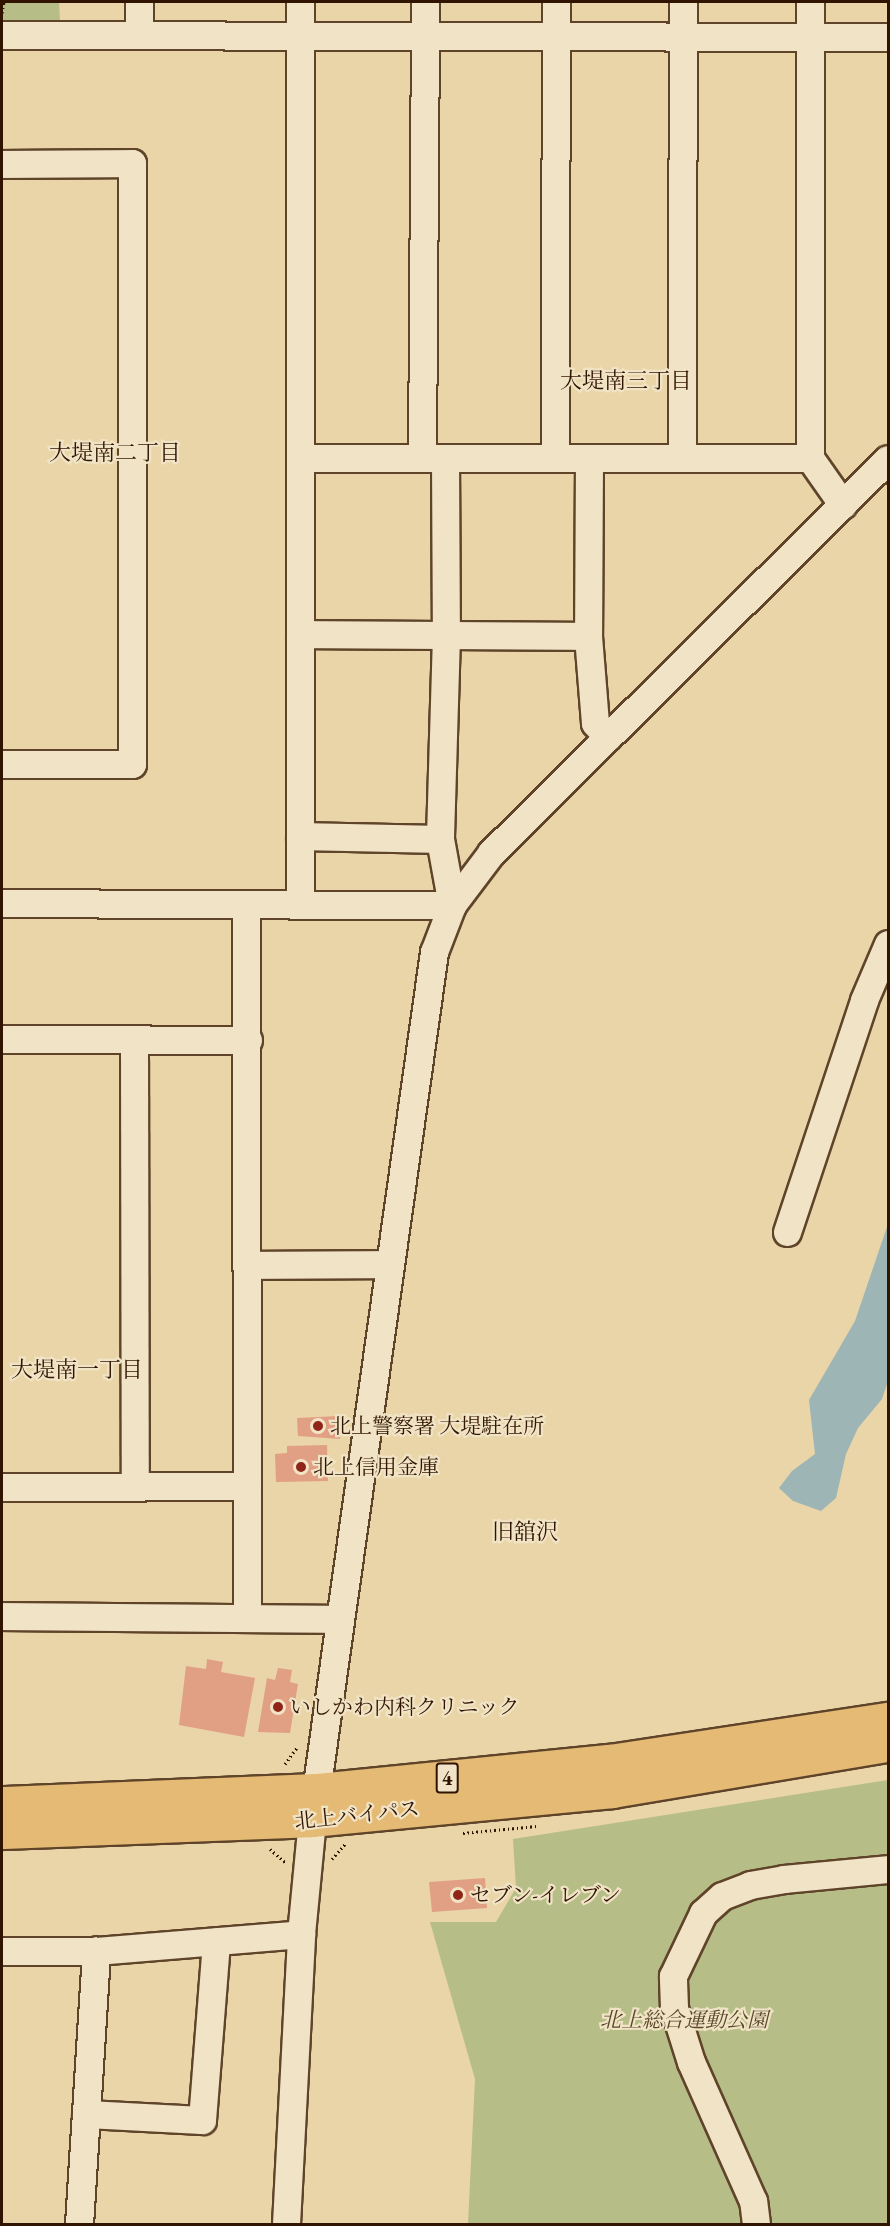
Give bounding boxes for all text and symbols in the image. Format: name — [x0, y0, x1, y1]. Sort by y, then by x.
district label: 大堤南三丁目 — [560, 368, 692, 394]
district label: 大堤南二丁目 — [49, 440, 181, 466]
district label: 大堤南一丁目 — [11, 1357, 143, 1383]
place label: 北上警察署 大堤駐在所 — [330, 1413, 544, 1439]
marker: 北上警察署 大堤駐在所 — [311, 1419, 325, 1433]
place label: 北上信用金庫 — [313, 1454, 439, 1480]
marker: 北上信用金庫 — [294, 1460, 308, 1474]
district label: 旧舘沢 — [492, 1519, 558, 1545]
place label: いしかわ内科クリニック — [290, 1694, 521, 1720]
marker: いしかわ内科クリニック — [271, 1700, 285, 1714]
road number: 4 — [435, 1761, 459, 1795]
street label: 北上バイパス — [293, 1796, 421, 1834]
place label: セブン-イレブン — [470, 1882, 623, 1908]
marker: セブン-イレブン — [451, 1888, 465, 1902]
park label: 北上総合運動公園 — [600, 2007, 768, 2033]

